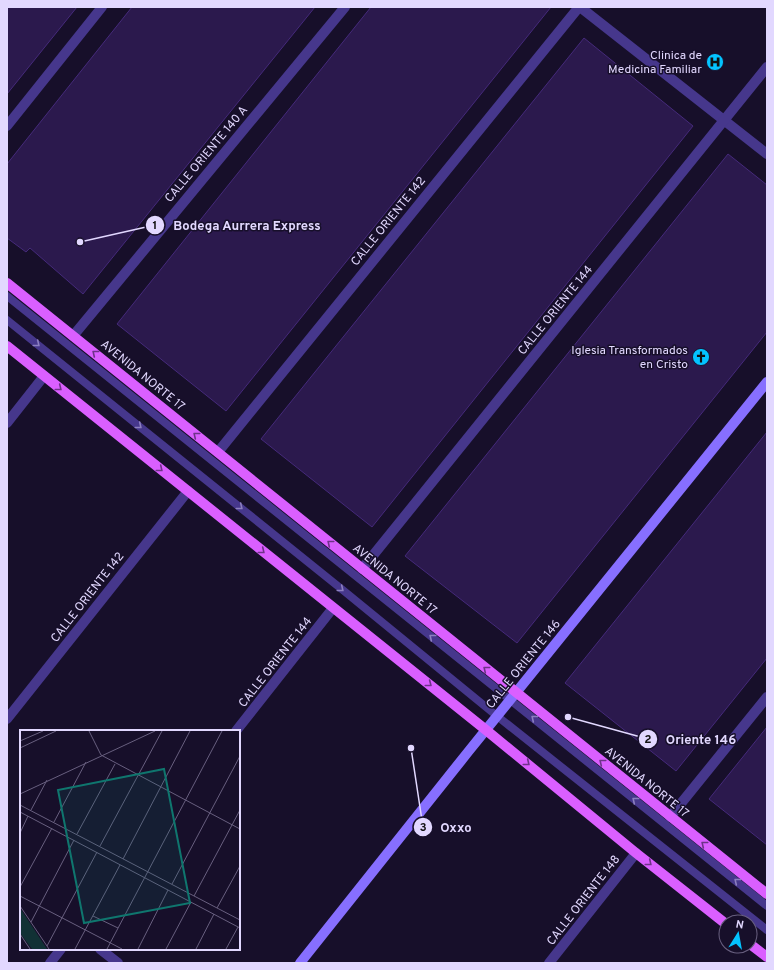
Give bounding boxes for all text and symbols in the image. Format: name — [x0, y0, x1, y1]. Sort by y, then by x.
place label: Clinica de Medicina Familiar — [608, 48, 702, 78]
hospital icon: Clinica de Medicina Familiar — [705, 52, 725, 72]
street label: CALLE ORIENTE 140 A — [162, 103, 252, 206]
street label: CALLE ORIENTE 142 — [348, 174, 430, 270]
callout: Bodega Aurrera Express — [145, 213, 329, 238]
text: 1 — [153, 218, 157, 234]
text: Bodega Aurrera Express — [173, 219, 321, 235]
street label: CALLE ORIENTE 144 — [515, 263, 597, 359]
street label: AVENIDA NORTE 17 — [97, 337, 188, 415]
one-way arrow — [33, 340, 40, 347]
place label: Iglesia Transformados en Cristo — [571, 343, 688, 373]
church icon: Iglesia Transformados en Cristo — [691, 347, 711, 367]
one-way arrow — [92, 351, 99, 358]
one-way arrow — [55, 383, 62, 390]
one-way arrow — [134, 421, 141, 428]
one-way arrow — [194, 432, 201, 439]
one-way arrow — [156, 465, 163, 472]
one-way arrow — [236, 503, 243, 510]
one-way arrow — [327, 541, 334, 548]
street label: AVENIDA NORTE 17 — [349, 541, 440, 619]
one-way arrow — [257, 546, 264, 553]
street label: CALLE ORIENTE 142 — [47, 549, 128, 646]
one-way arrow — [337, 584, 344, 591]
street label: CALLE ORIENTE 144 — [235, 614, 316, 711]
street label: CALLE ORIENTE 146 — [483, 617, 565, 713]
one-way arrow — [430, 635, 437, 642]
one-way arrow — [483, 666, 490, 673]
one-way arrow — [425, 680, 432, 687]
one-way arrow — [531, 716, 538, 723]
callout: Oriente 146 — [638, 727, 744, 752]
inset map — [20, 730, 240, 950]
text: 2 — [644, 732, 652, 748]
text: Oriente 146 — [666, 733, 736, 749]
street label: AVENIDA NORTE 17 — [601, 744, 692, 822]
one-way arrow — [522, 759, 529, 766]
one-way arrow — [600, 760, 607, 767]
one-way arrow — [633, 798, 640, 805]
callout: Oxxo — [413, 815, 480, 840]
text: 3 — [419, 820, 427, 836]
text: Oxxo — [440, 821, 472, 837]
one-way arrow — [701, 841, 708, 848]
street label: CALLE ORIENTE 148 — [543, 852, 624, 949]
one-way arrow — [645, 858, 652, 865]
one-way arrow — [734, 879, 741, 886]
north arrow — [718, 914, 758, 954]
text: N — [735, 918, 745, 933]

